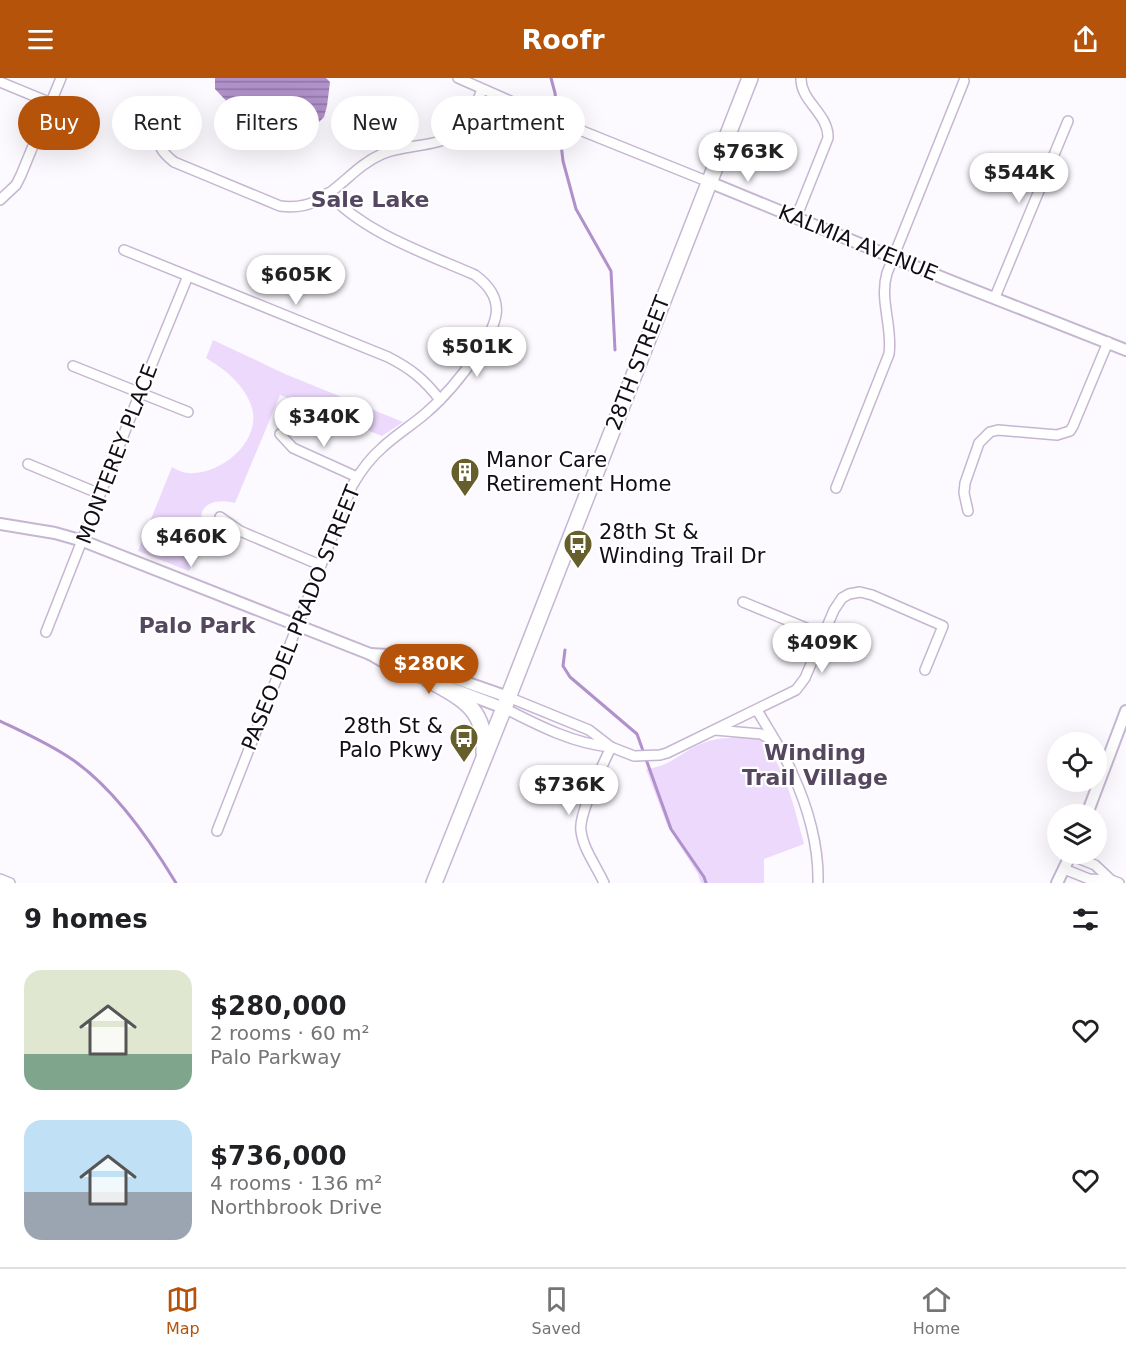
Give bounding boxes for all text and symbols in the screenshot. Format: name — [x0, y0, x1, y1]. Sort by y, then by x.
icon: menu — [24, 23, 57, 56]
icon: share — [1069, 23, 1102, 56]
text: Roofr — [522, 24, 604, 55]
chip: Buy — [18, 96, 100, 150]
chip: Rent — [112, 96, 202, 150]
chip: Filters — [214, 96, 319, 150]
chip: New — [331, 96, 419, 150]
chip: Apartment — [431, 96, 585, 150]
pin: $763K — [706, 132, 790, 183]
text: $763K — [712, 139, 784, 163]
pin: $544K — [977, 153, 1061, 204]
text: $544K — [983, 160, 1055, 184]
district label: Sale Lake — [311, 187, 429, 212]
street label: KALMIA AVENUE — [775, 200, 941, 286]
pin: $605K — [254, 255, 338, 306]
text: $605K — [260, 262, 332, 286]
street label: 28TH STREET — [601, 292, 675, 434]
pin: $501K — [435, 327, 519, 378]
text: $501K — [441, 334, 513, 358]
street label: MONTEREY PLACE — [72, 361, 162, 547]
pin: $340K — [282, 397, 366, 448]
text: $340K — [288, 404, 360, 428]
place label: Manor Care Retirement Home — [486, 448, 671, 496]
building icon: Manor Care Retirement Home — [449, 456, 481, 498]
street label: PASEO DEL PRADO STREET — [237, 482, 365, 754]
pin: $460K — [149, 517, 233, 568]
place label: 28th St & Winding Trail Dr — [599, 520, 766, 568]
text: $460K — [155, 524, 227, 548]
bus stop icon: 28th St & Winding Trail Dr — [562, 528, 594, 570]
district label: Palo Park — [139, 613, 257, 638]
pin: $409K — [780, 623, 864, 674]
text: $409K — [786, 630, 858, 654]
pin: $280K — [387, 644, 471, 695]
text: $280K — [393, 651, 465, 675]
place label: 28th St & Palo Pkwy — [339, 714, 443, 762]
bus stop icon: 28th St & Palo Pkwy — [448, 722, 480, 764]
map controls — [1047, 732, 1107, 864]
button: locate — [1047, 732, 1107, 792]
district label: Winding Trail Village — [742, 740, 888, 790]
pin: $736K — [527, 765, 611, 816]
text: $736K — [533, 772, 605, 796]
button: layers — [1047, 804, 1107, 864]
icon: filters — [1069, 903, 1102, 936]
text: 9 homes — [24, 904, 148, 934]
text: $280,000 — [210, 991, 347, 1021]
icon: home — [72, 994, 144, 1066]
icon: heart — [1069, 1014, 1102, 1047]
text: 2 rooms · 60 m² — [210, 1021, 370, 1045]
text: Palo Parkway — [210, 1045, 341, 1069]
text: $736,000 — [210, 1141, 347, 1171]
icon: home — [72, 1144, 144, 1216]
icon: heart — [1069, 1164, 1102, 1197]
text: 4 rooms · 136 m² — [210, 1171, 382, 1195]
text: Northbrook Drive — [210, 1195, 382, 1219]
tab: Map — [166, 1283, 200, 1338]
tab: Saved — [532, 1283, 581, 1338]
tab: Home — [913, 1283, 960, 1338]

